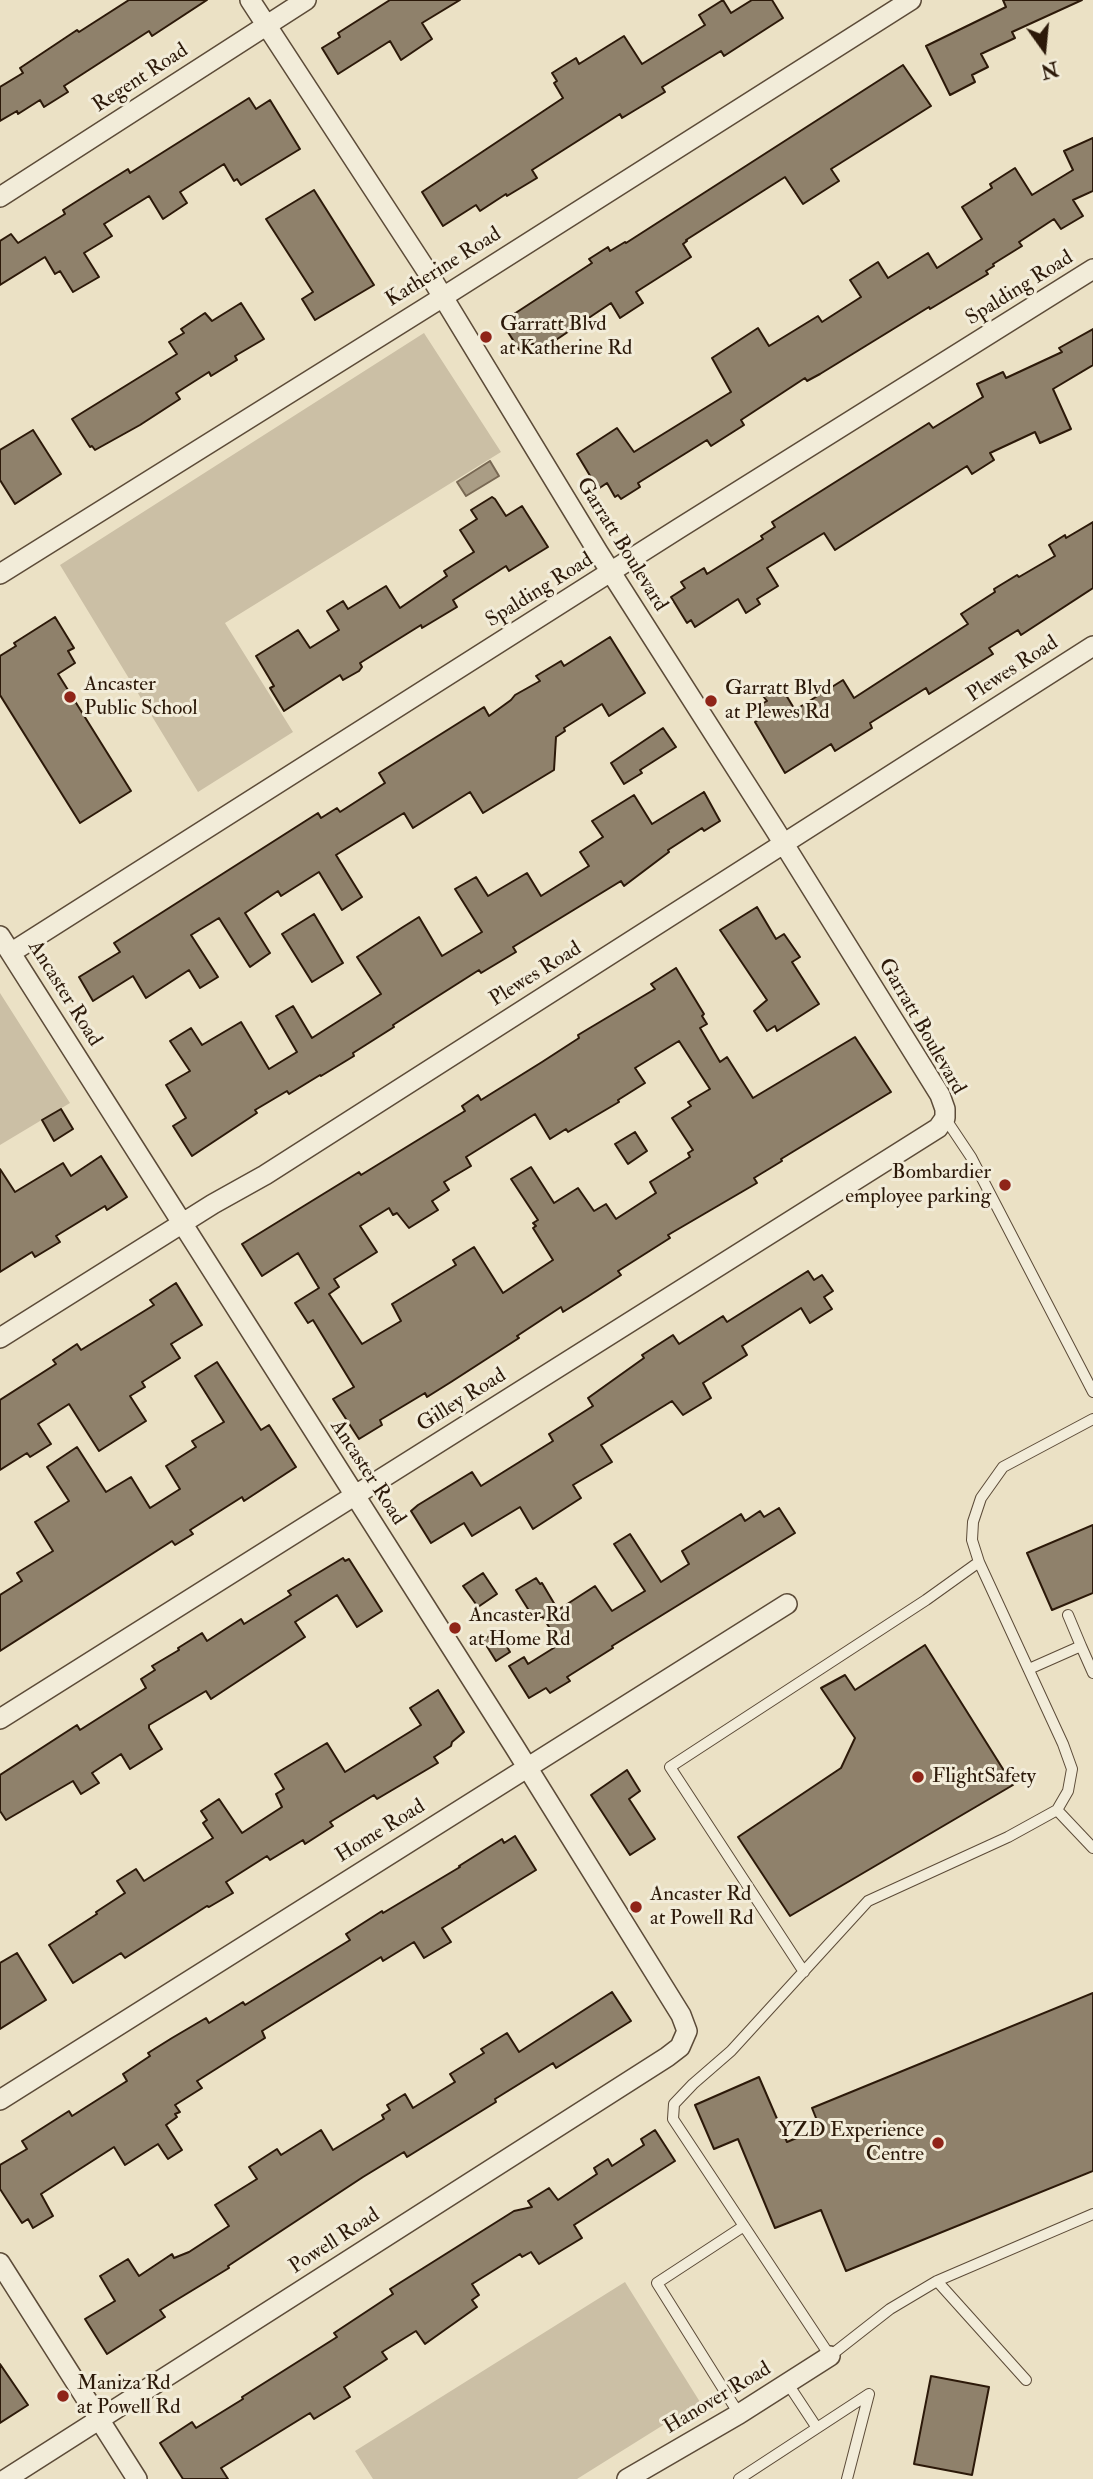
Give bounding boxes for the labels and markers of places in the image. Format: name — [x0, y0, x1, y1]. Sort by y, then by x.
place label: Garratt Blvd at Katherine Rd — [500, 312, 632, 362]
marker: Garratt Blvd at Katherine Rd — [478, 329, 494, 345]
place label: Ancaster Public School — [84, 672, 198, 722]
place label: Garratt Blvd at Plewes Rd — [725, 676, 832, 726]
marker: Ancaster Public School — [62, 689, 78, 705]
marker: Garratt Blvd at Plewes Rd — [703, 693, 719, 709]
place label: Bombardier employee parking — [845, 1160, 991, 1210]
marker: Bombardier employee parking — [997, 1177, 1013, 1193]
place label: Ancaster Rd at Home Rd — [469, 1603, 571, 1653]
marker: Ancaster Rd at Home Rd — [447, 1620, 463, 1636]
place label: FlightSafety — [932, 1764, 1036, 1790]
marker: FlightSafety — [910, 1769, 926, 1785]
place label: Ancaster Rd at Powell Rd — [650, 1882, 754, 1932]
marker: Ancaster Rd at Powell Rd — [628, 1899, 644, 1915]
place label: YZD Experience Centre — [778, 2118, 924, 2168]
marker: YZD Experience Centre — [930, 2135, 946, 2151]
place label: Maniza Rd at Powell Rd — [77, 2371, 181, 2421]
marker: Maniza Rd at Powell Rd — [55, 2388, 71, 2404]

